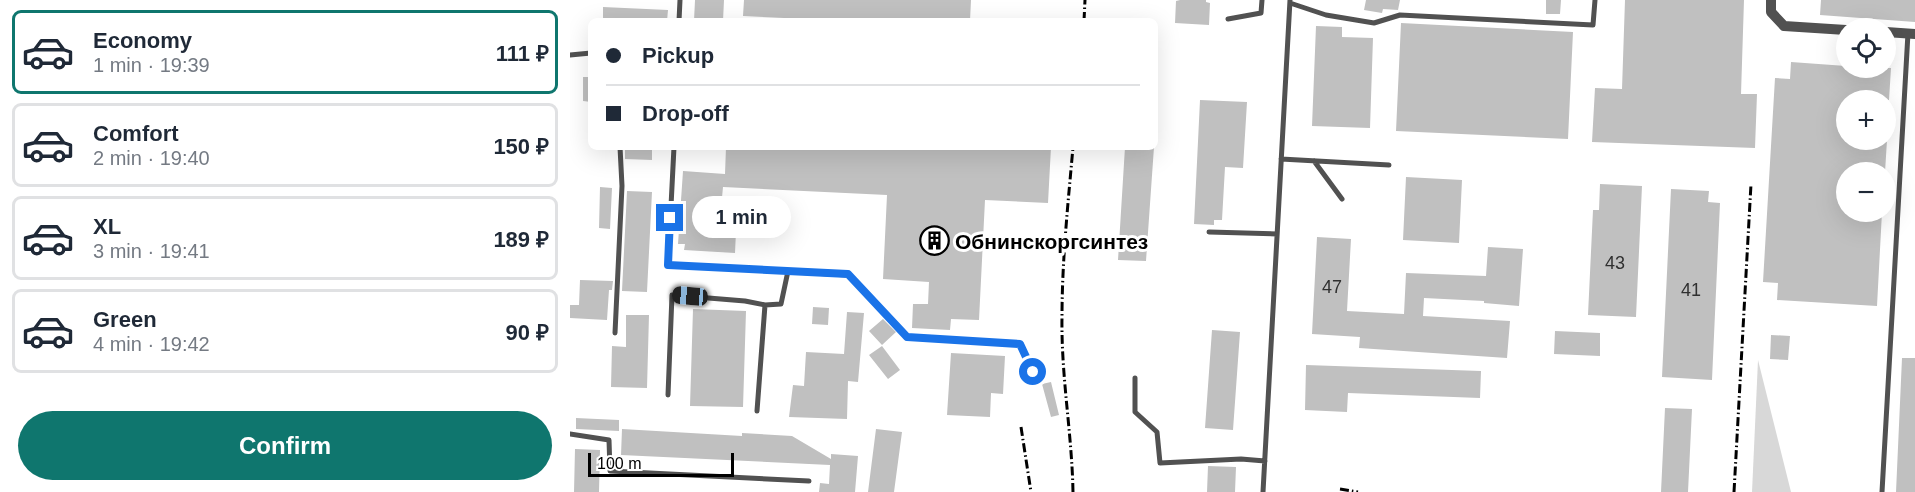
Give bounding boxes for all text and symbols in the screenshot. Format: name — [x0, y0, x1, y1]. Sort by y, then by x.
map controls — [1836, 18, 1896, 222]
button: locate — [1836, 18, 1896, 78]
icon: car — [21, 25, 75, 79]
text: Economy — [93, 28, 192, 53]
text: 111 ₽ — [496, 41, 549, 66]
text: Pickup — [642, 43, 714, 68]
text: 1 min · 19:39 — [93, 54, 210, 76]
button: + — [1836, 90, 1896, 150]
text: Drop-off — [642, 101, 729, 126]
icon: car — [21, 118, 75, 172]
text: Comfort — [93, 121, 179, 146]
text: 150 ₽ — [493, 134, 549, 159]
text: 2 min · 19:40 — [93, 147, 210, 169]
button: − — [1836, 162, 1896, 222]
callout: 1 min — [691, 197, 790, 239]
route end — [656, 204, 683, 231]
text: 1 min — [715, 206, 768, 228]
icon: car — [21, 211, 75, 265]
text: XL — [93, 214, 121, 239]
building icon: Обнинскоргсинтез — [918, 225, 950, 257]
text: 189 ₽ — [493, 227, 549, 252]
place label: Обнинскоргсинтез — [955, 230, 1148, 253]
text: 3 min · 19:41 — [93, 240, 210, 262]
house number: 43 — [1605, 253, 1625, 273]
house number: 47 — [1322, 277, 1342, 297]
house number: 41 — [1681, 280, 1701, 300]
car — [671, 285, 709, 307]
icon: car — [21, 304, 75, 358]
text: Green — [93, 307, 157, 332]
text: 90 ₽ — [506, 320, 549, 345]
text: 4 min · 19:42 — [93, 333, 210, 355]
route start — [1019, 358, 1046, 385]
button: Confirm — [18, 411, 552, 480]
scale bar — [588, 450, 734, 478]
text: 100 m — [597, 455, 641, 472]

